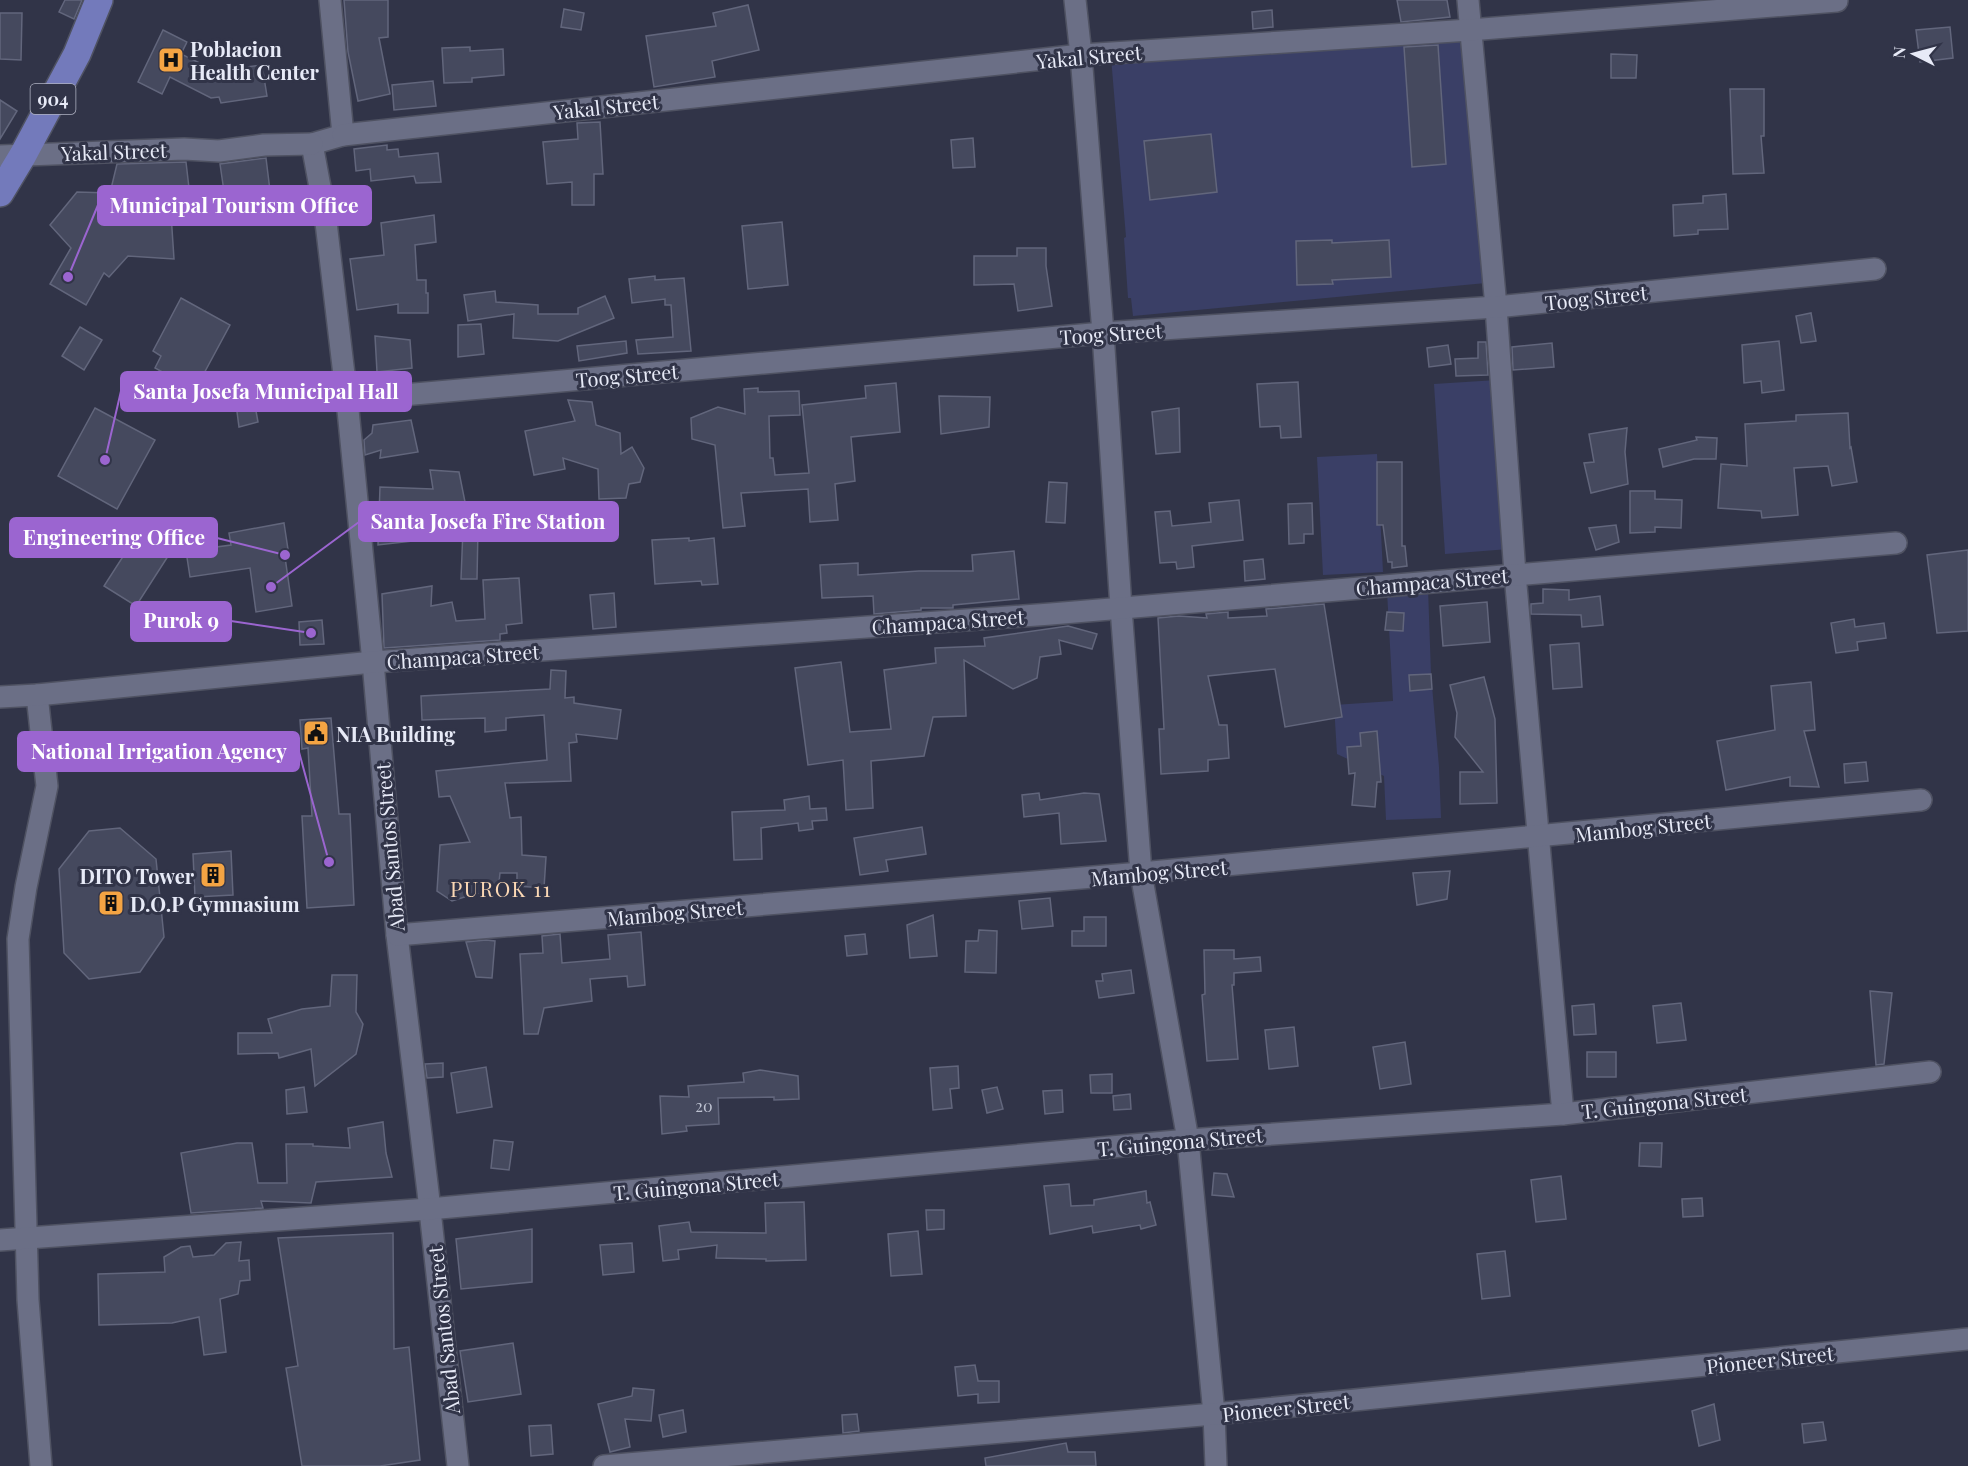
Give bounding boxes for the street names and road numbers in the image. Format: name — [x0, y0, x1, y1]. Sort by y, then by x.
street label: Yakal Street — [1034, 38, 1144, 74]
road number: 904 — [31, 84, 76, 114]
street label: Yakal Street — [551, 87, 661, 125]
street label: Yakal Street — [60, 136, 168, 166]
street label: Toog Street — [1544, 278, 1649, 316]
street label: Toog Street — [1059, 316, 1164, 350]
street label: Toog Street — [575, 357, 680, 393]
street label: Champaca Street — [1355, 561, 1510, 601]
street label: Champaca Street — [871, 602, 1026, 640]
street label: Champaca Street — [386, 637, 541, 675]
street label: Abad Santos Street — [368, 761, 410, 933]
street label: Mambog Street — [1574, 806, 1713, 848]
street label: Mambog Street — [1090, 853, 1229, 891]
street label: Mambog Street — [606, 893, 745, 931]
street label: T. Guingona Street — [1580, 1080, 1749, 1124]
street label: T. Guingona Street — [1096, 1120, 1265, 1162]
street label: T. Guingona Street — [612, 1164, 781, 1206]
street label: Abad Santos Street — [421, 1244, 465, 1416]
street label: Pioneer Street — [1705, 1339, 1836, 1379]
street label: Pioneer Street — [1221, 1387, 1352, 1427]

